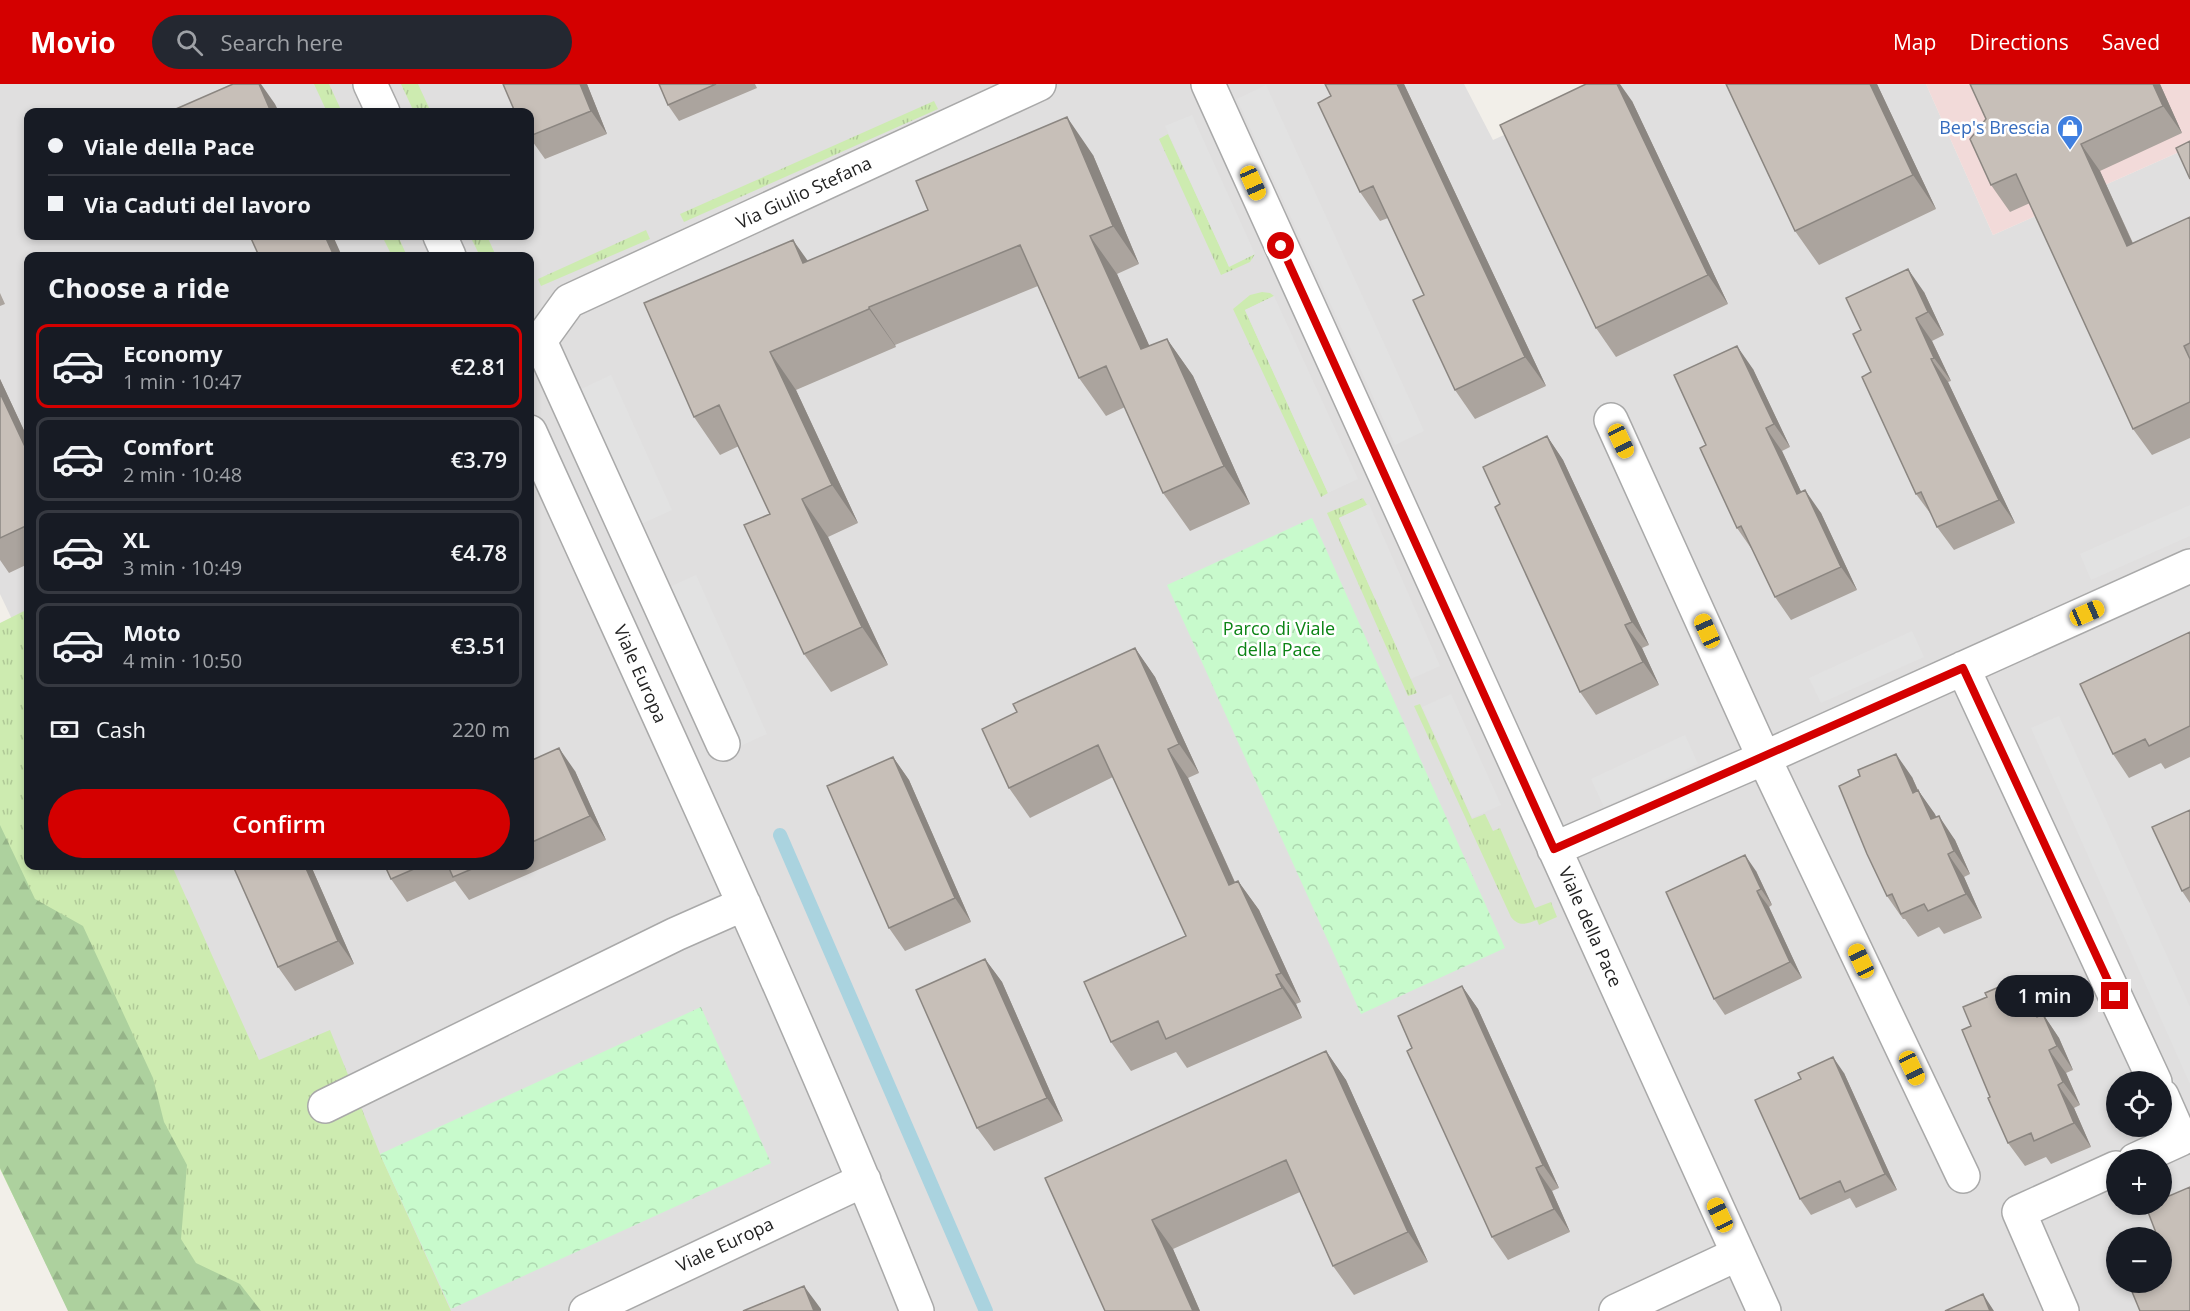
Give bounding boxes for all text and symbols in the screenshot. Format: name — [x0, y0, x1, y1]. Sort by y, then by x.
search box — [152, 15, 572, 69]
text: Movio — [30, 23, 116, 61]
icon: search — [173, 26, 206, 59]
text: Search here — [221, 27, 343, 57]
text: Map — [1893, 28, 1936, 56]
text: Directions — [1969, 28, 2069, 56]
text: Saved — [2102, 28, 2160, 56]
shop icon: Bep's Brescia — [2055, 113, 2085, 151]
place label: Bep's Brescia — [1939, 115, 2050, 139]
text: Viale della Pace — [84, 131, 255, 161]
street label: Via Giulio Stefana — [732, 150, 875, 234]
car — [1237, 163, 1269, 203]
text: Via Caduti del lavoro — [84, 189, 311, 219]
route start — [1267, 232, 1294, 259]
text: Choose a ride — [48, 269, 230, 306]
text: Economy — [123, 338, 222, 368]
icon: car — [51, 339, 105, 393]
text: €2.81 — [451, 351, 507, 381]
text: 1 min · 10:47 — [123, 368, 242, 395]
car — [1605, 421, 1637, 461]
text: Comfort — [123, 431, 214, 461]
icon: car — [51, 432, 105, 486]
text: €3.79 — [451, 444, 507, 474]
text: 2 min · 10:48 — [123, 461, 242, 488]
text: XL — [123, 524, 150, 554]
icon: car — [51, 525, 105, 579]
text: €4.78 — [451, 537, 507, 567]
text: 3 min · 10:49 — [123, 554, 242, 581]
car — [2067, 597, 2107, 629]
car — [1691, 611, 1723, 651]
park label: Parco di Viale della Pace — [1223, 616, 1335, 661]
text: Moto — [123, 617, 181, 647]
icon: car — [51, 618, 105, 672]
street label: Viale Europa — [609, 621, 673, 726]
text: €3.51 — [451, 630, 507, 660]
text: 4 min · 10:50 — [123, 647, 242, 674]
icon: cash — [48, 713, 81, 746]
text: Cash — [96, 714, 146, 744]
text: 220 m — [452, 716, 510, 743]
button: Confirm — [48, 789, 510, 858]
street label: Viale della Pace — [1554, 863, 1628, 990]
car — [1845, 941, 1877, 981]
callout: 1 min — [1995, 975, 2094, 1017]
text: 1 min — [2018, 982, 2072, 1009]
route end — [2101, 982, 2128, 1009]
car — [1896, 1048, 1928, 1088]
map controls — [2106, 1071, 2172, 1293]
button: locate — [2106, 1071, 2172, 1137]
button: + — [2106, 1149, 2172, 1215]
car — [1704, 1195, 1736, 1235]
street label: Viale Europa — [672, 1211, 777, 1277]
button: − — [2106, 1227, 2172, 1293]

